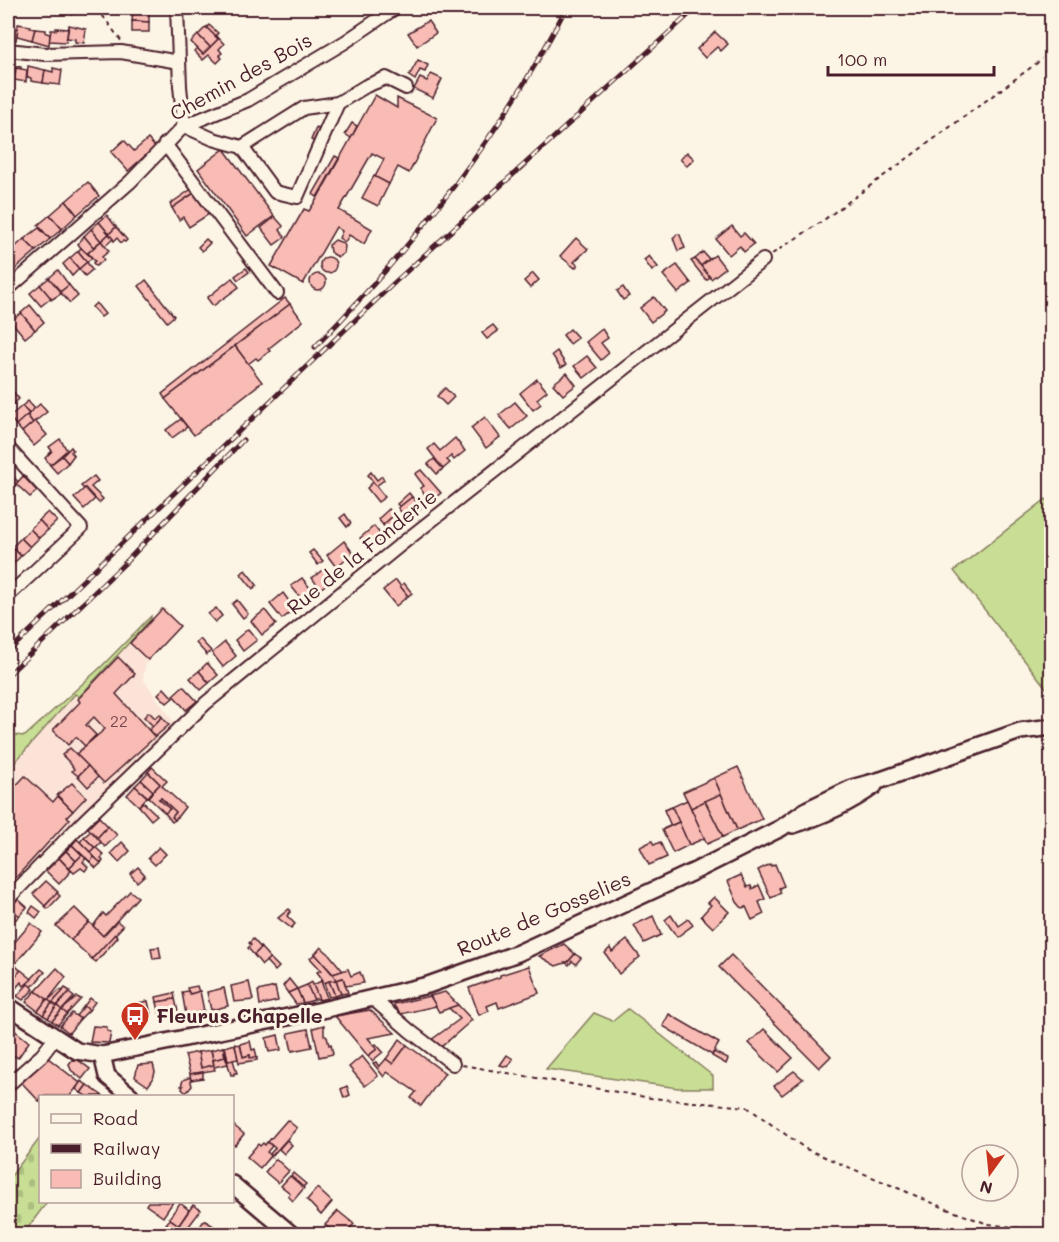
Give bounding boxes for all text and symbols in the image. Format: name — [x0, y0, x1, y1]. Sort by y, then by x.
street label: Chemin des Bois — [165, 26, 316, 126]
scale bar — [828, 39, 994, 77]
text: 100 m — [837, 47, 887, 71]
street label: Rue de la Fonderie — [281, 483, 442, 620]
house number: 22 — [110, 710, 128, 731]
street label: Route de Gosselies — [453, 865, 634, 961]
bus stop icon: Fleurus Chapelle — [119, 1000, 151, 1042]
place label: Fleurus Chapelle — [156, 1002, 323, 1028]
legend — [39, 1095, 234, 1203]
text: Road — [93, 1106, 138, 1130]
text: Railway — [93, 1136, 160, 1160]
north arrow — [960, 1143, 1020, 1203]
text: Building — [93, 1166, 161, 1190]
text: N — [977, 1176, 995, 1200]

